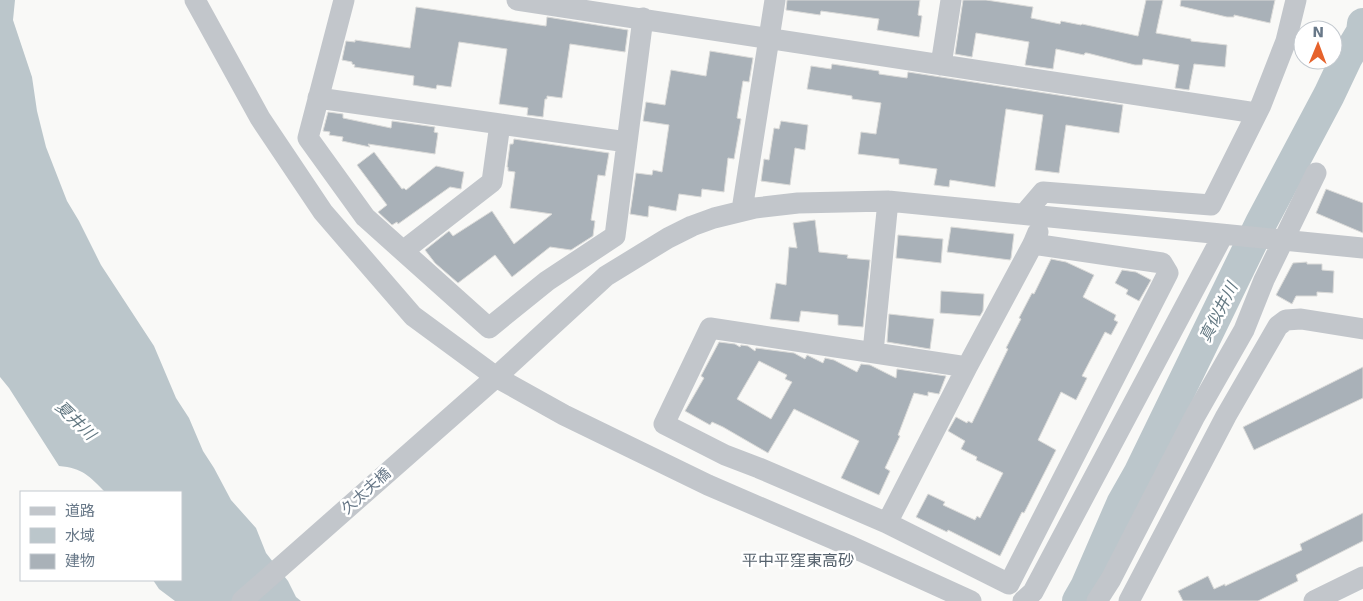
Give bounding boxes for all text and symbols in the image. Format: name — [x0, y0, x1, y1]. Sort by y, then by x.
north arrow — [1293, 20, 1343, 70]
text: N — [1312, 24, 1324, 40]
water label: 真似井川 — [1195, 278, 1242, 345]
water label: 夏井川 — [52, 397, 101, 445]
street label: 久太夫橋 — [338, 464, 394, 518]
legend — [20, 491, 182, 581]
text: 道路 — [65, 502, 95, 520]
text: 水域 — [65, 527, 95, 545]
district label: 平中平窪東高砂 — [742, 551, 854, 570]
text: 建物 — [65, 552, 95, 570]

